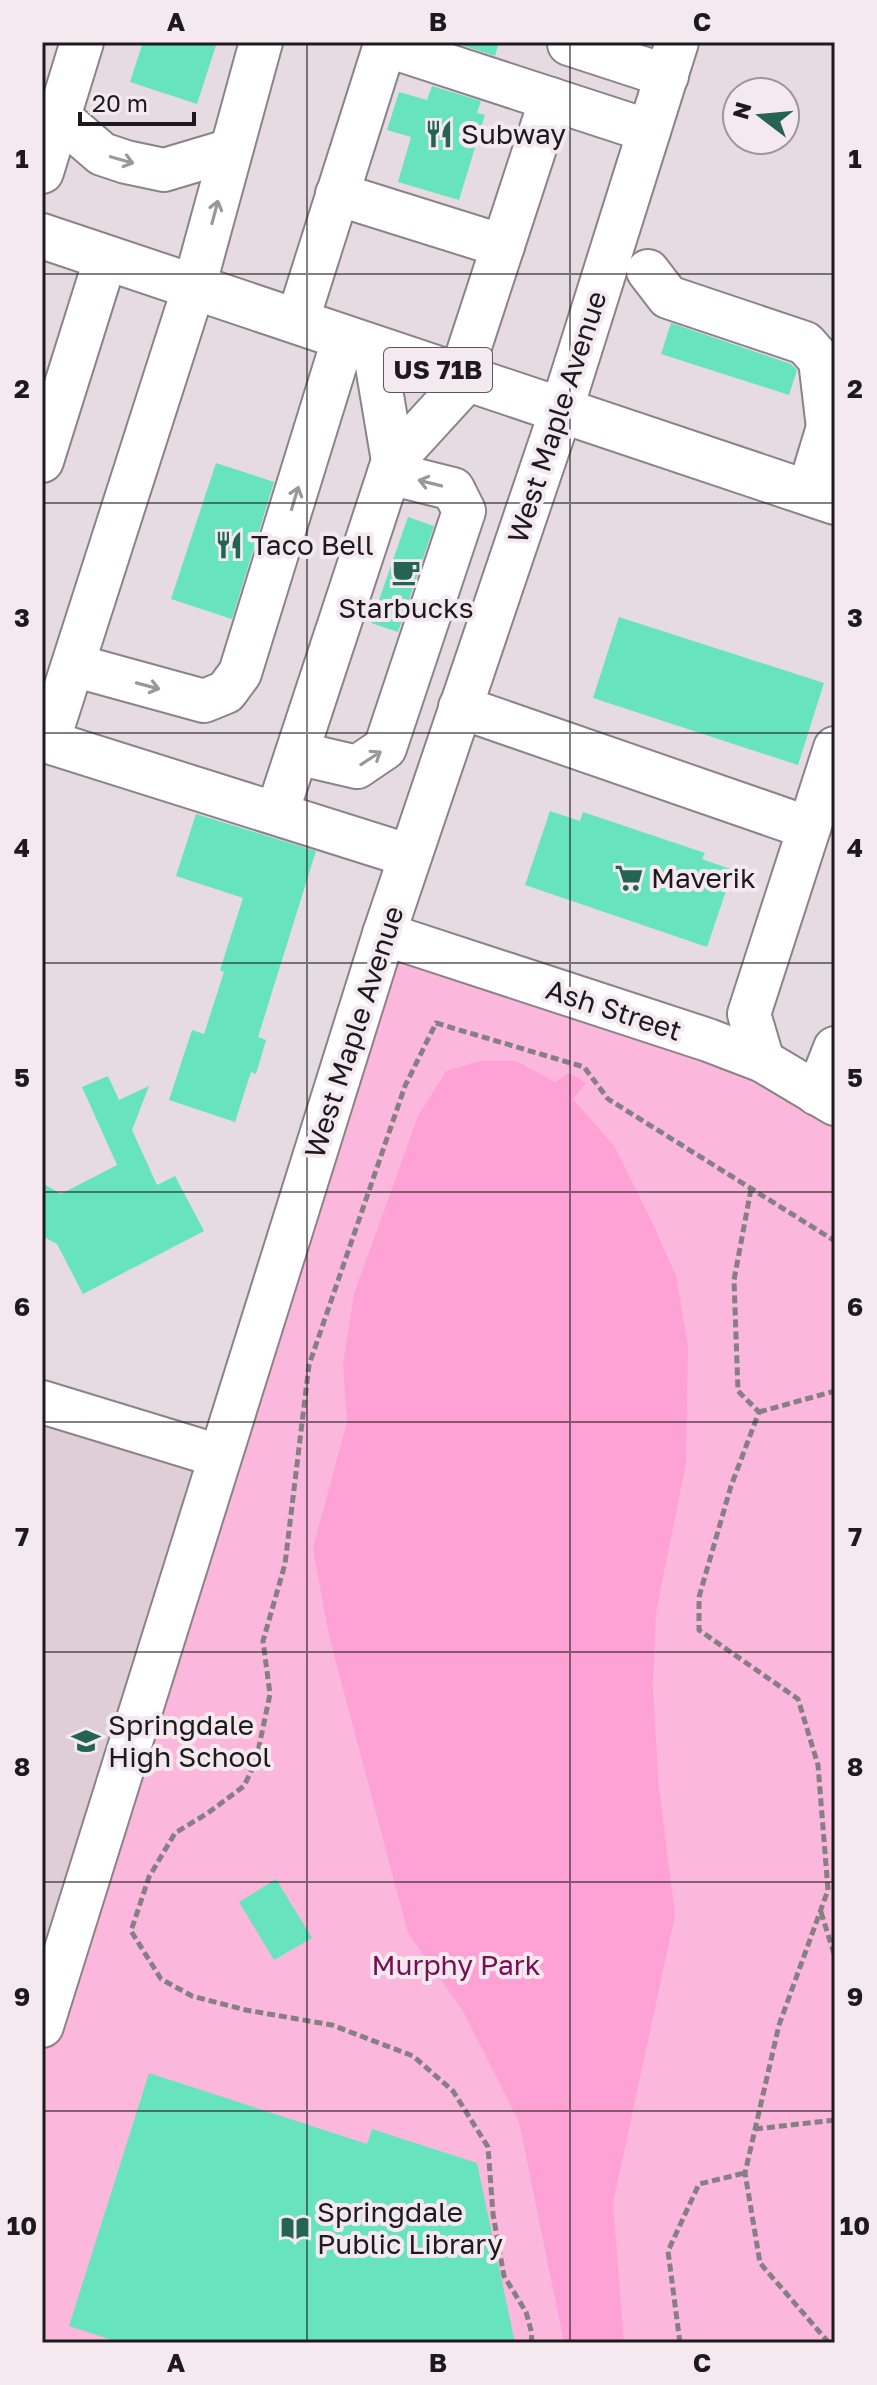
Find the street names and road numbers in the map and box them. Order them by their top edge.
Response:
street label: West Maple Avenue [500,287,613,547]
road number: US 71B [384,348,492,392]
street label: West Maple Avenue [297,902,410,1162]
street label: Ash Street [542,972,686,1047]

